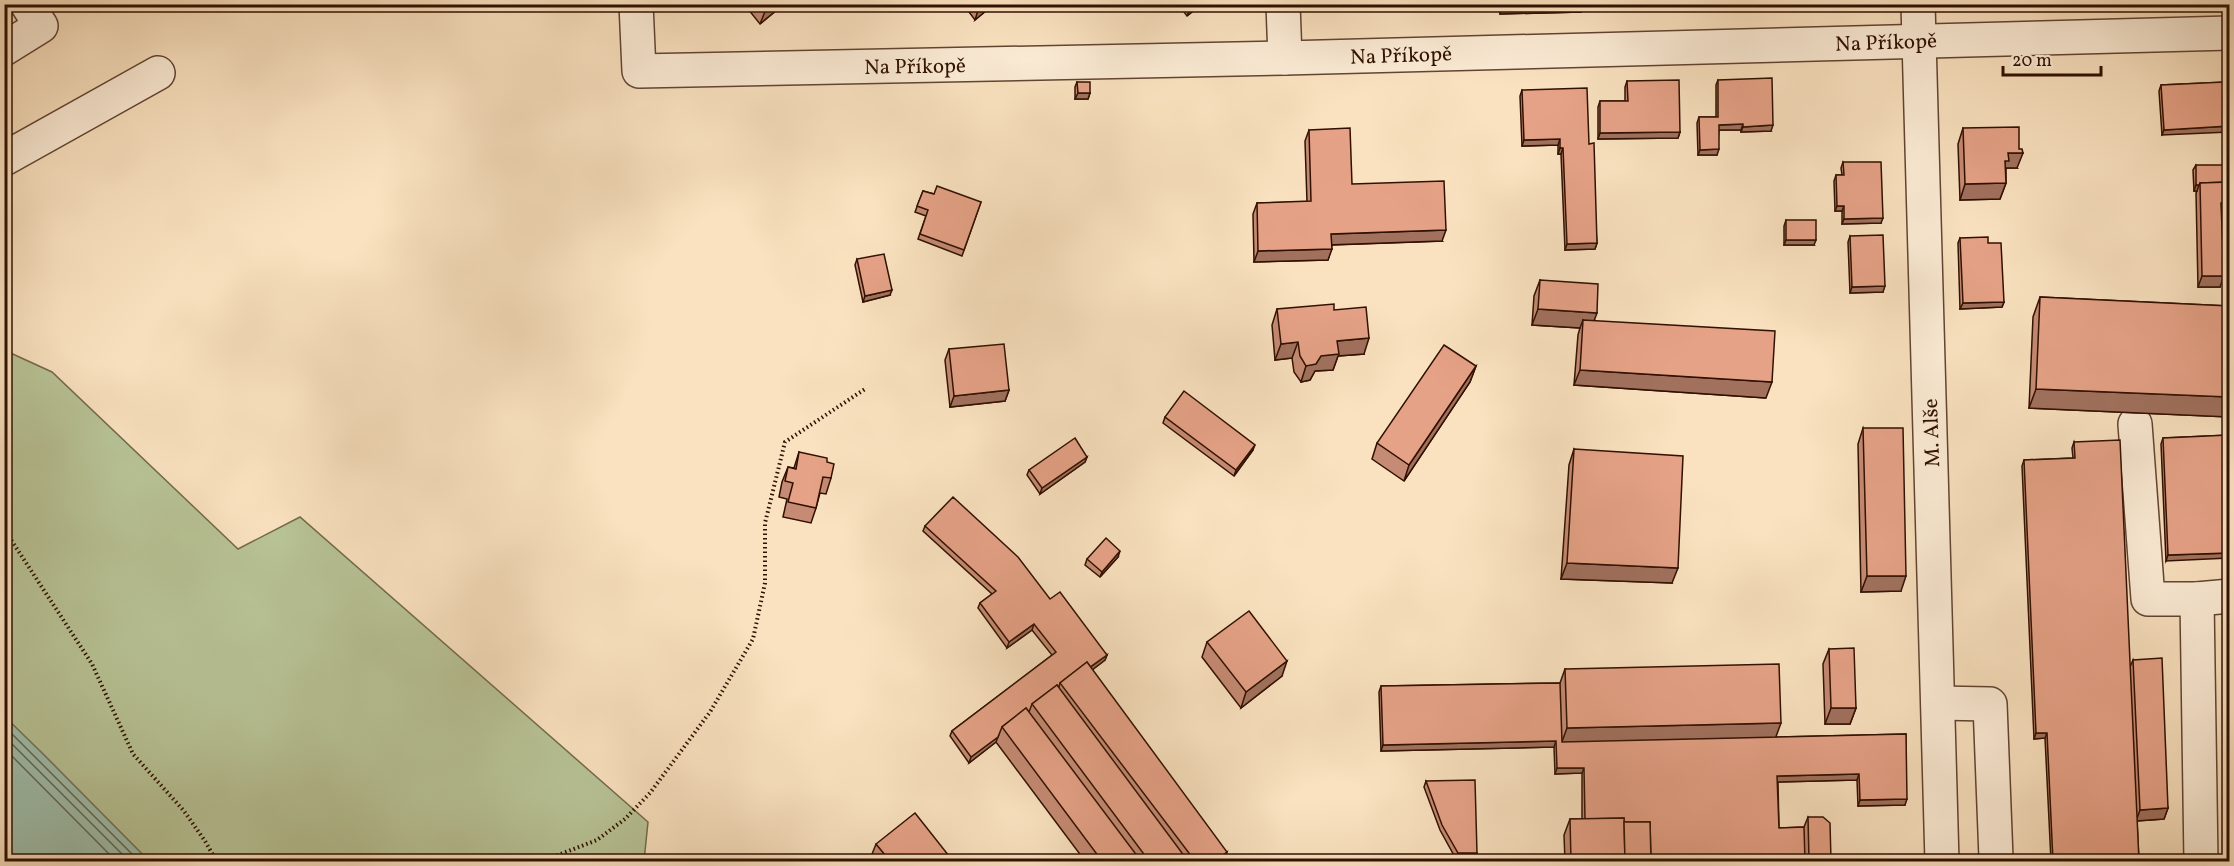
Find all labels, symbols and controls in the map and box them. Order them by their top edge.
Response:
street label: Na Příkopě [1835,27,1937,60]
scale bar [2003,39,2100,77]
street label: Na Příkopě [1350,40,1452,73]
text: 20 m [2012,49,2052,74]
street label: Na Příkopě [864,52,966,83]
street label: M. Alše [1917,398,1948,468]

